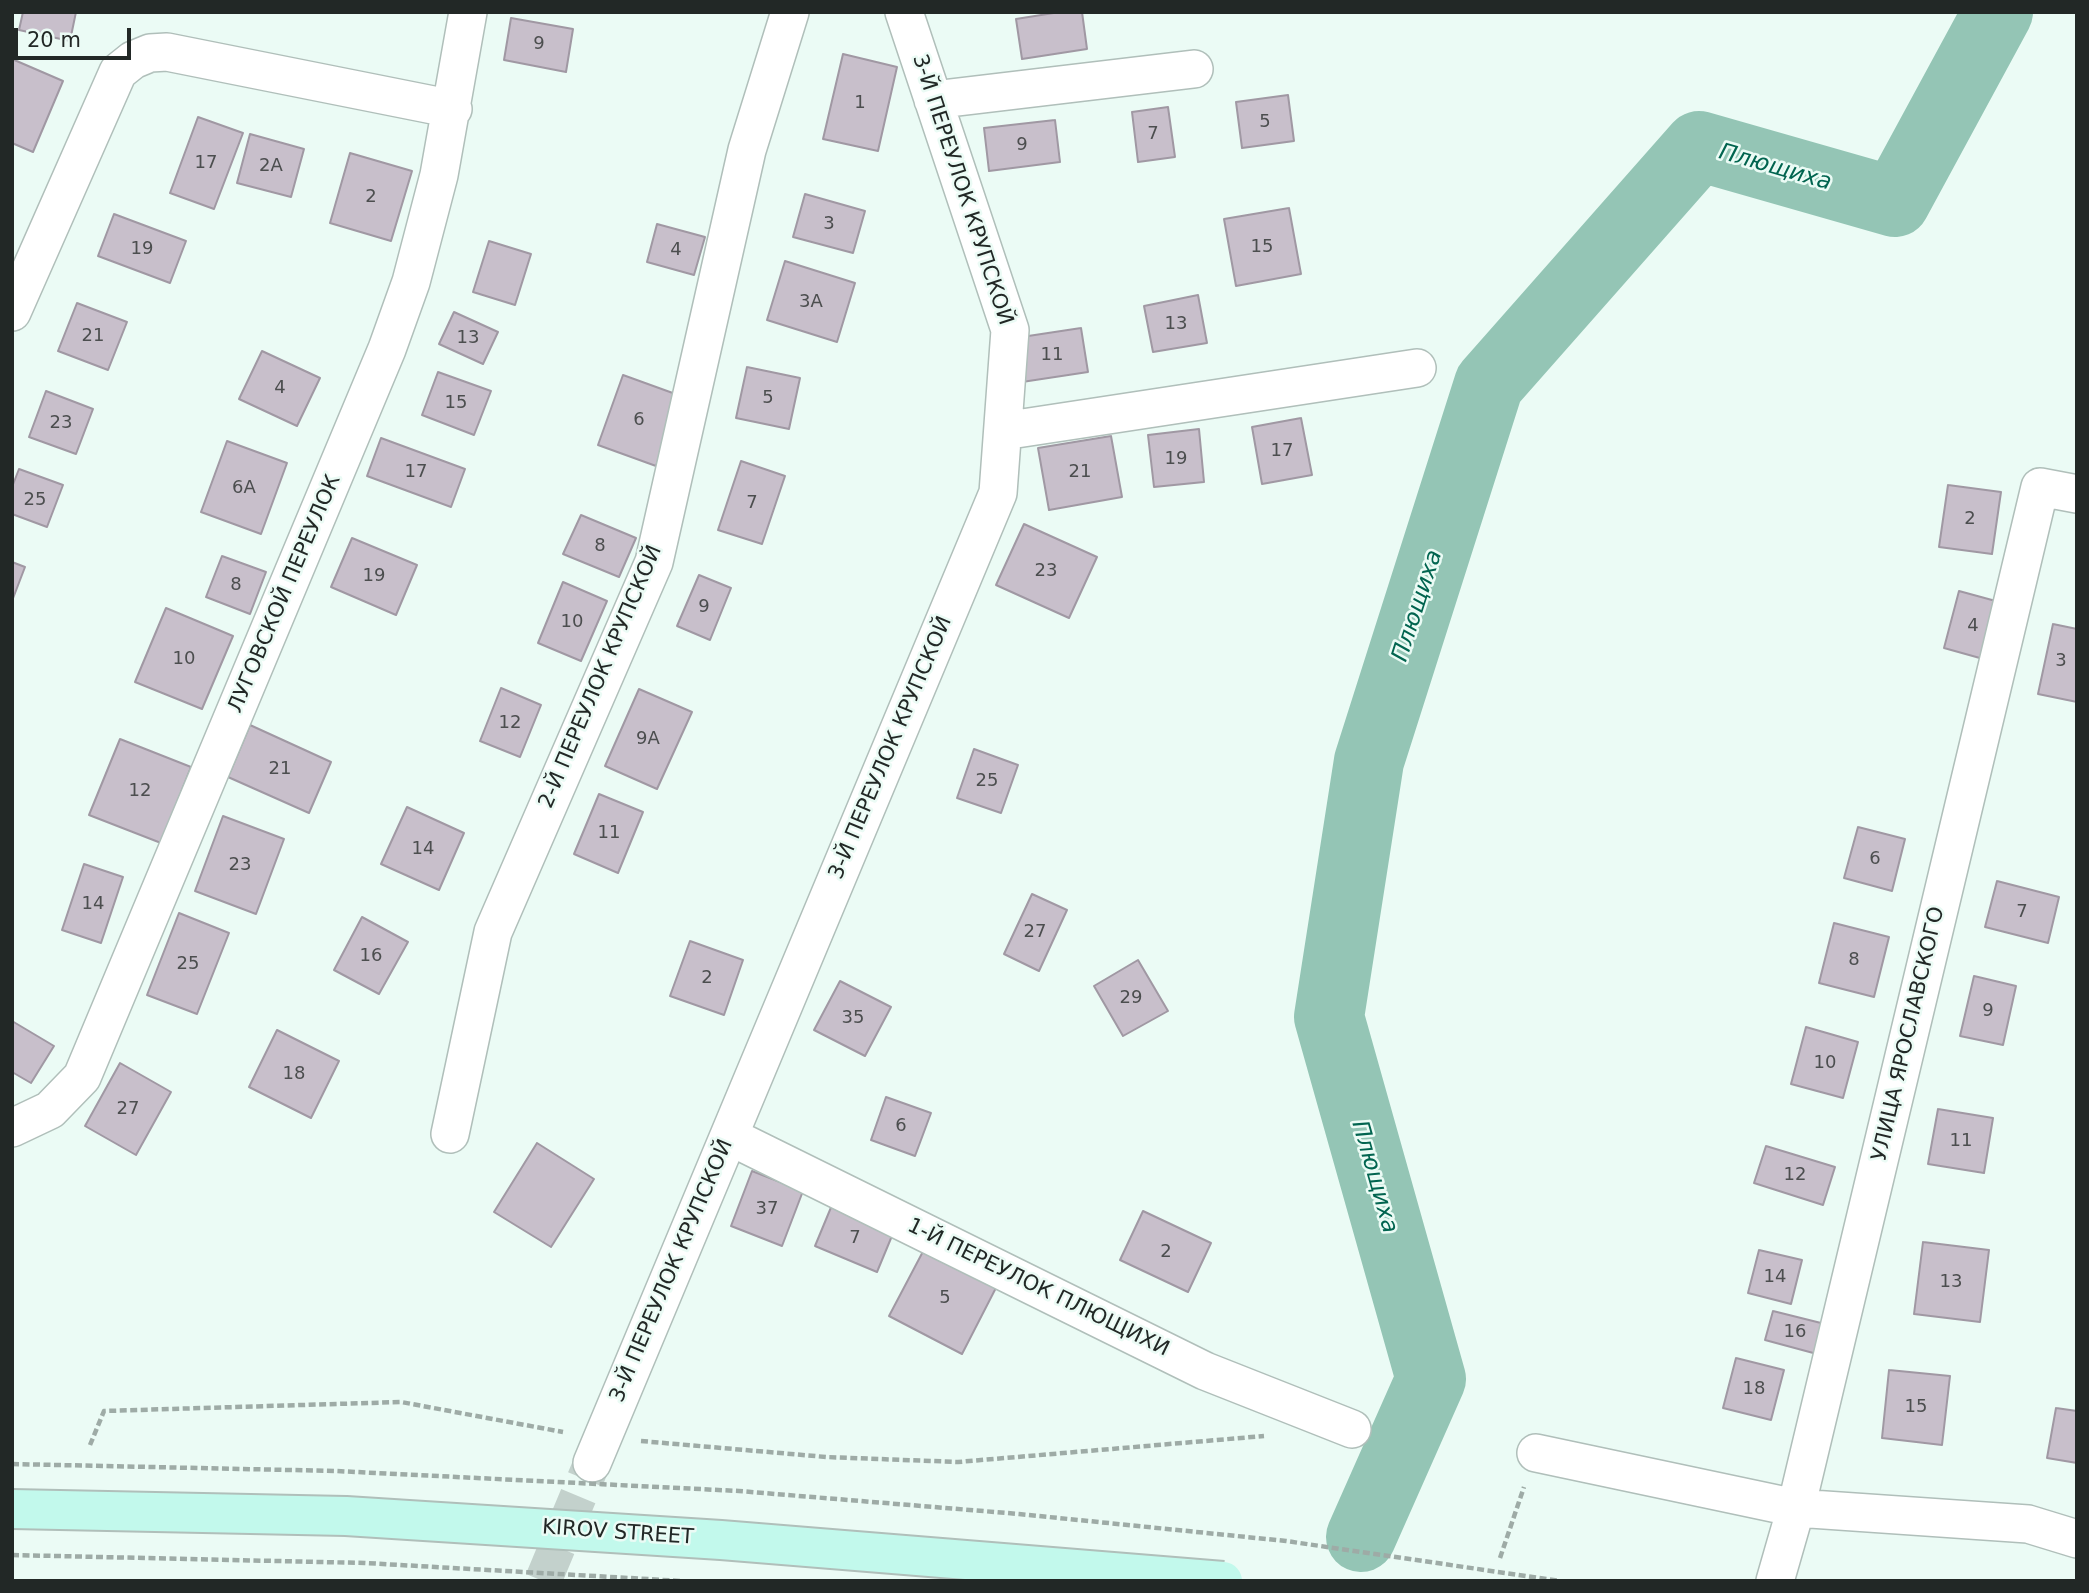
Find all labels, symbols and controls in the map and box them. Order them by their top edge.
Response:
scale bar [18,14,135,58]
text: 20 m [27,28,81,52]
house number: 9 [533,33,545,55]
street label: 3-Й ПЕРЕУЛОК КРУПСКОЙ [906,52,1018,328]
house number: 1 [854,92,866,114]
house number: 5 [1259,111,1271,133]
house number: 7 [1147,123,1159,145]
house number: 9 [1016,134,1028,156]
water label: Плющиха [1716,139,1834,197]
house number: 17 [195,152,217,174]
house number: 2А [259,155,283,177]
house number: 2 [365,186,377,208]
house number: 3 [823,213,835,235]
house number: 15 [1251,236,1273,258]
house number: 19 [131,238,153,260]
house number: 4 [670,239,682,261]
house number: 3А [799,291,823,313]
house number: 13 [1165,313,1187,335]
house number: 21 [82,325,104,347]
house number: 13 [457,327,479,349]
house number: 11 [1041,344,1063,366]
house number: 4 [274,377,286,399]
house number: 5 [762,387,774,409]
house number: 15 [445,392,467,414]
house number: 6 [633,409,645,431]
house number: 23 [50,412,72,434]
house number: 17 [1271,440,1293,462]
house number: 19 [1165,448,1187,470]
house number: 17 [405,461,427,483]
house number: 21 [1069,461,1091,483]
street label: ЛУГОВСКОЙ ПЕРЕУЛОК [223,471,347,717]
house number: 6А [232,477,256,499]
house number: 25 [24,489,46,511]
house number: 7 [746,492,758,514]
house number: 2 [1964,508,1976,530]
house number: 8 [594,535,606,557]
street label: 2-Й ПЕРЕУЛОК КРУПСКОЙ [534,542,668,812]
water label: Плющиха [1387,547,1449,665]
house number: 23 [1035,560,1057,582]
house number: 19 [363,565,385,587]
house number: 8 [230,574,242,596]
house number: 9 [698,596,710,618]
house number: 10 [561,611,583,633]
street label: 3-Й ПЕРЕУЛОК КРУПСКОЙ [824,613,958,883]
house number: 4 [1967,615,1979,637]
house number: 10 [173,648,195,670]
house number: 3 [2055,650,2067,672]
house number: 12 [499,712,521,734]
house number: 9А [636,728,660,750]
house number: 21 [269,758,291,780]
house number: 25 [976,770,998,792]
house number: 12 [129,780,151,802]
house number: 11 [598,822,620,844]
house number: 14 [412,838,434,860]
house number: 6 [1869,848,1881,870]
house number: 23 [229,854,251,876]
house number: 14 [82,893,104,915]
house number: 7 [2016,901,2028,923]
street label: УЛИЦА ЯРОСЛАВСКОГО [1867,904,1951,1164]
house number: 27 [1024,921,1046,943]
house number: 16 [360,945,382,967]
house number: 8 [1848,949,1860,971]
house number: 25 [177,953,199,975]
house number: 2 [701,967,713,989]
house number: 29 [1120,987,1142,1009]
house number: 9 [1982,1000,1994,1022]
house number: 35 [842,1007,864,1029]
house number: 10 [1814,1052,1836,1074]
house number: 18 [283,1063,305,1085]
house number: 27 [117,1098,139,1120]
house number: 6 [895,1115,907,1137]
water label: Плющиха [1345,1118,1403,1236]
house number: 11 [1950,1130,1972,1152]
street label: 3-Й ПЕРЕУЛОК КРУПСКОЙ [605,1136,739,1406]
house number: 12 [1784,1164,1806,1186]
house number: 37 [756,1198,778,1220]
street label: 1-Й ПЕРЕУЛОК ПЛЮЩИХИ [903,1214,1173,1362]
house number: 7 [849,1227,861,1249]
house number: 2 [1160,1241,1172,1263]
house number: 14 [1764,1266,1786,1288]
house number: 13 [1940,1271,1962,1293]
house number: 5 [939,1287,951,1309]
house number: 16 [1784,1321,1806,1343]
house number: 18 [1743,1378,1765,1400]
house number: 15 [1905,1396,1927,1418]
street label: KIROV STREET [541,1515,695,1551]

